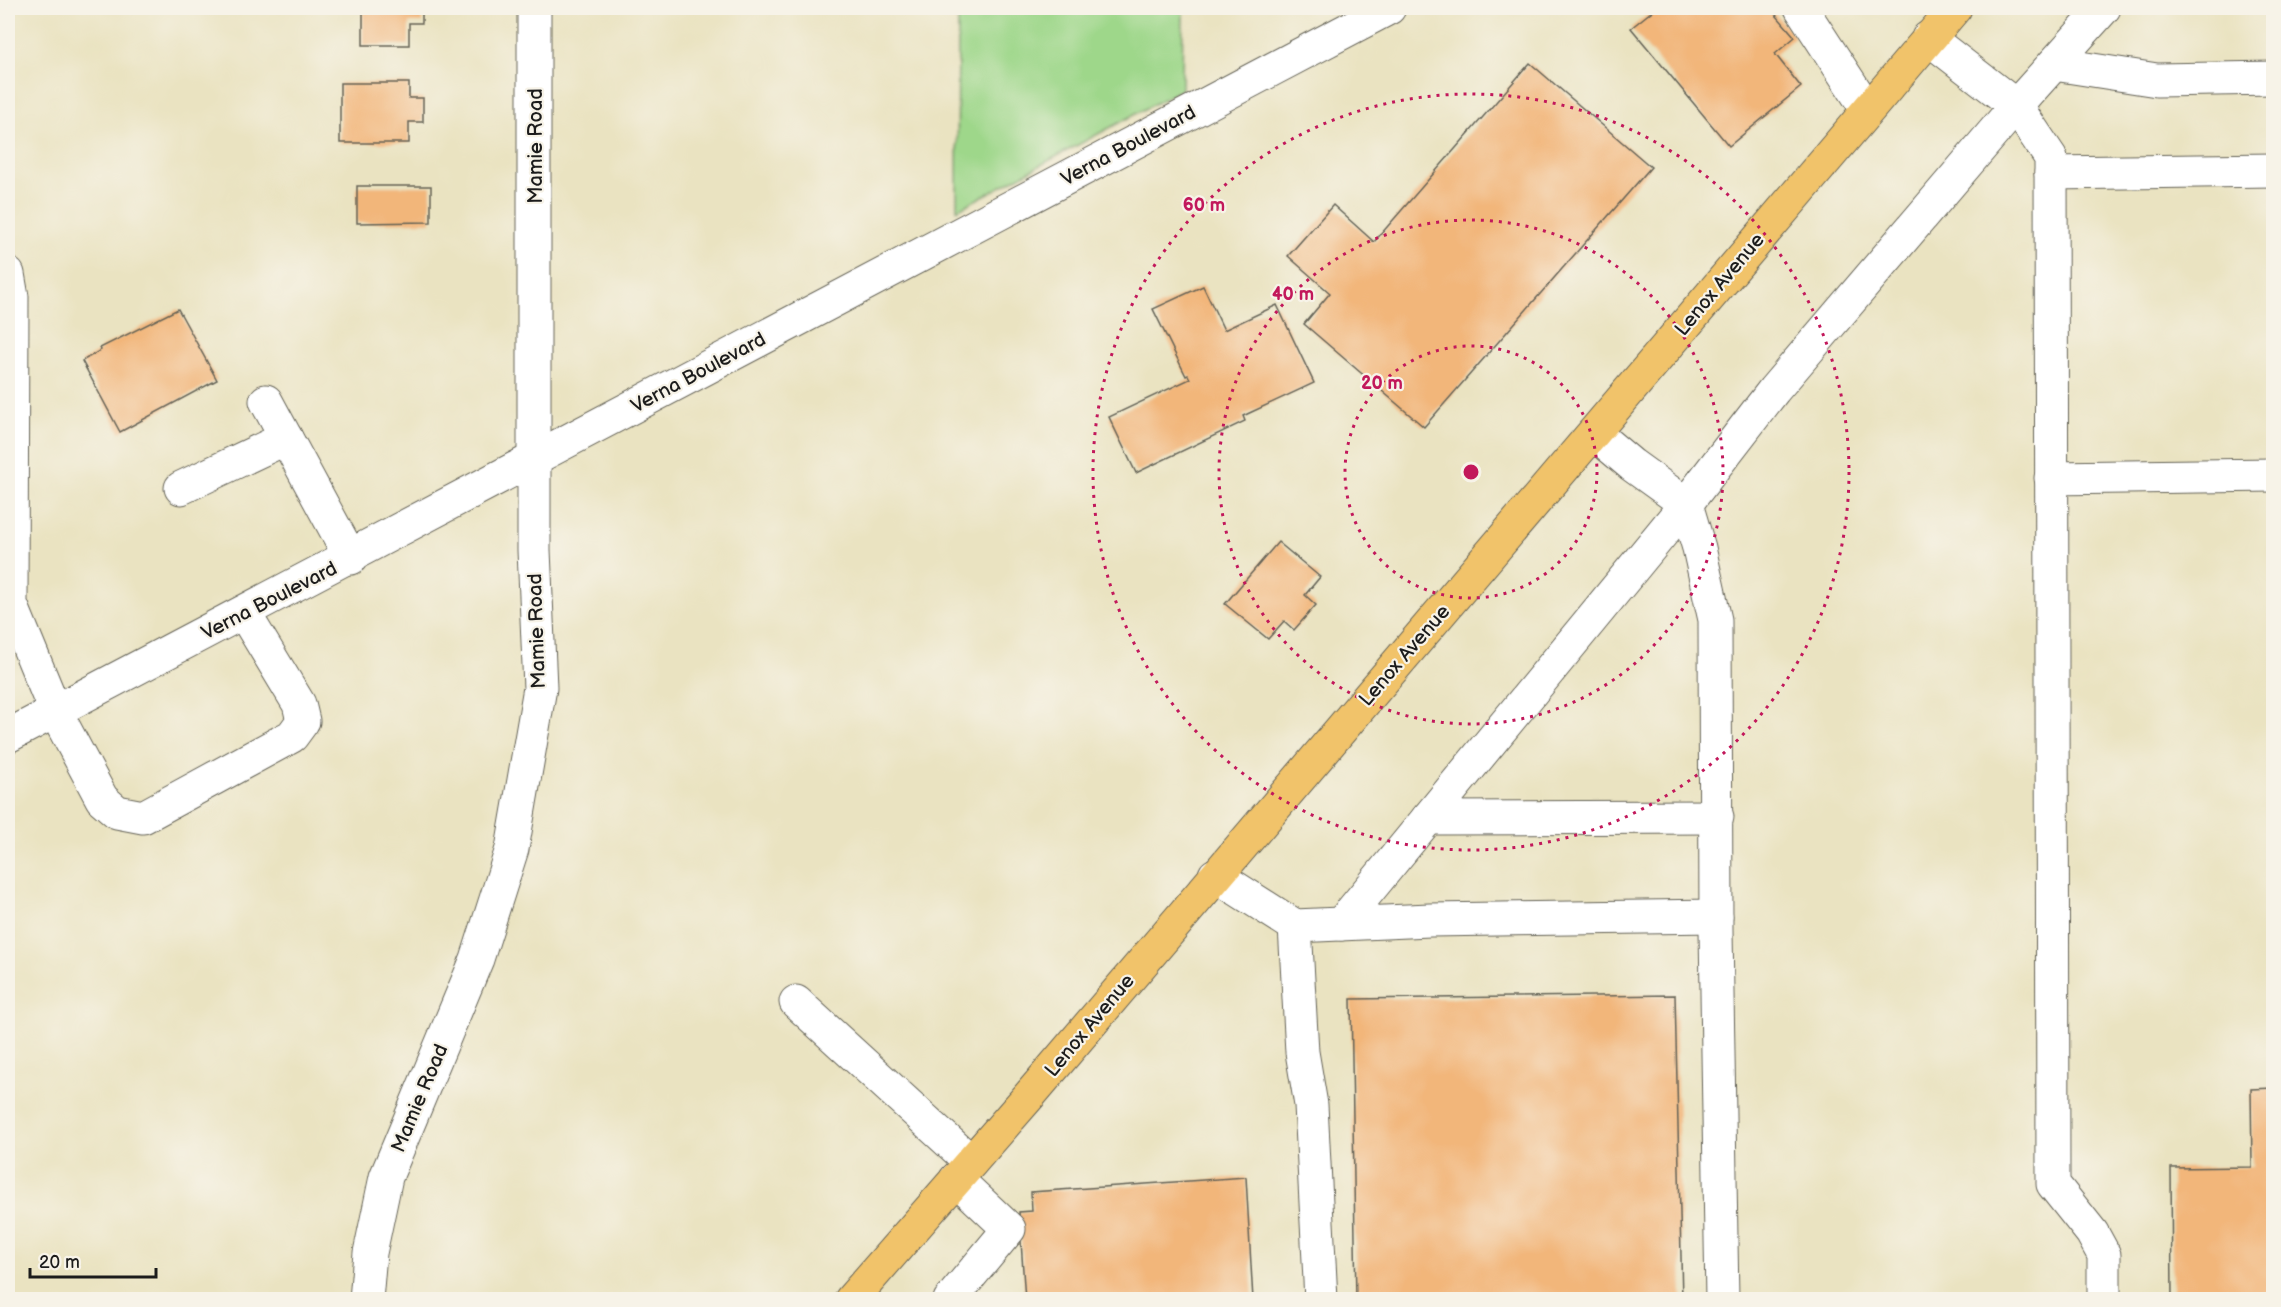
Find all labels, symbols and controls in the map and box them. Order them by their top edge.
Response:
street label: Mamie Road [524,88,548,204]
street label: Verna Boulevard [1057,100,1200,191]
text: 60 m [1183,195,1225,216]
street label: Lenox Avenue [1670,228,1770,341]
text: 40 m [1272,284,1314,305]
street label: Verna Boulevard [627,327,770,418]
text: 20 m [1361,373,1403,394]
centre of rings [1461,462,1481,482]
street label: Verna Boulevard [198,556,341,645]
street label: Mamie Road [523,573,551,689]
street label: Lenox Avenue [1354,600,1455,711]
street label: Lenox Avenue [1040,969,1140,1082]
street label: Mamie Road [386,1041,454,1156]
scale bar [30,1241,156,1279]
text: 20 m [39,1252,80,1273]

